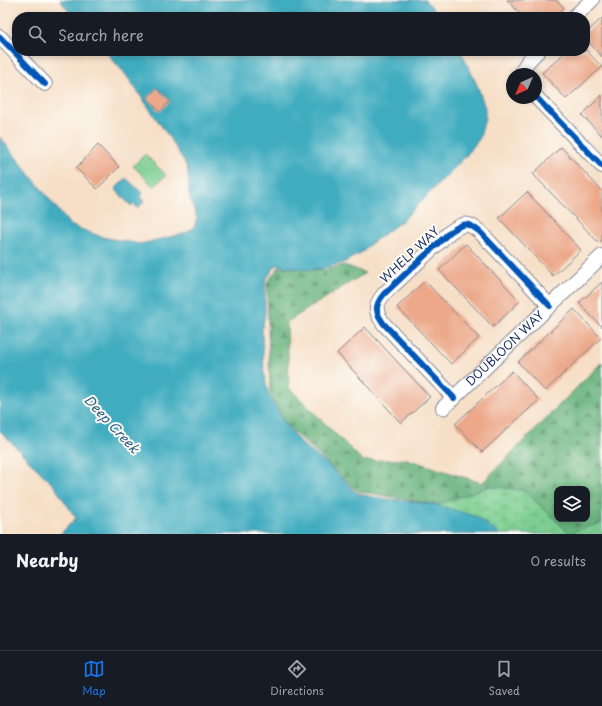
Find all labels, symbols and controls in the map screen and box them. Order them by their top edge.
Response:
search box [12,12,590,56]
icon: search [26,23,48,45]
text: Search here [58,23,144,46]
north arrow [506,68,542,104]
street label: WHELP WAY [375,222,443,287]
street label: DOUBLOON WAY [461,306,548,390]
water label: Deep Creek [80,390,145,458]
map controls [554,486,590,522]
button: layers [554,486,590,522]
text: Nearby [16,547,78,573]
text: 0 results [531,551,586,570]
tab: Map [82,658,106,699]
tab: Directions [270,658,324,699]
tab: Saved [488,658,520,699]

